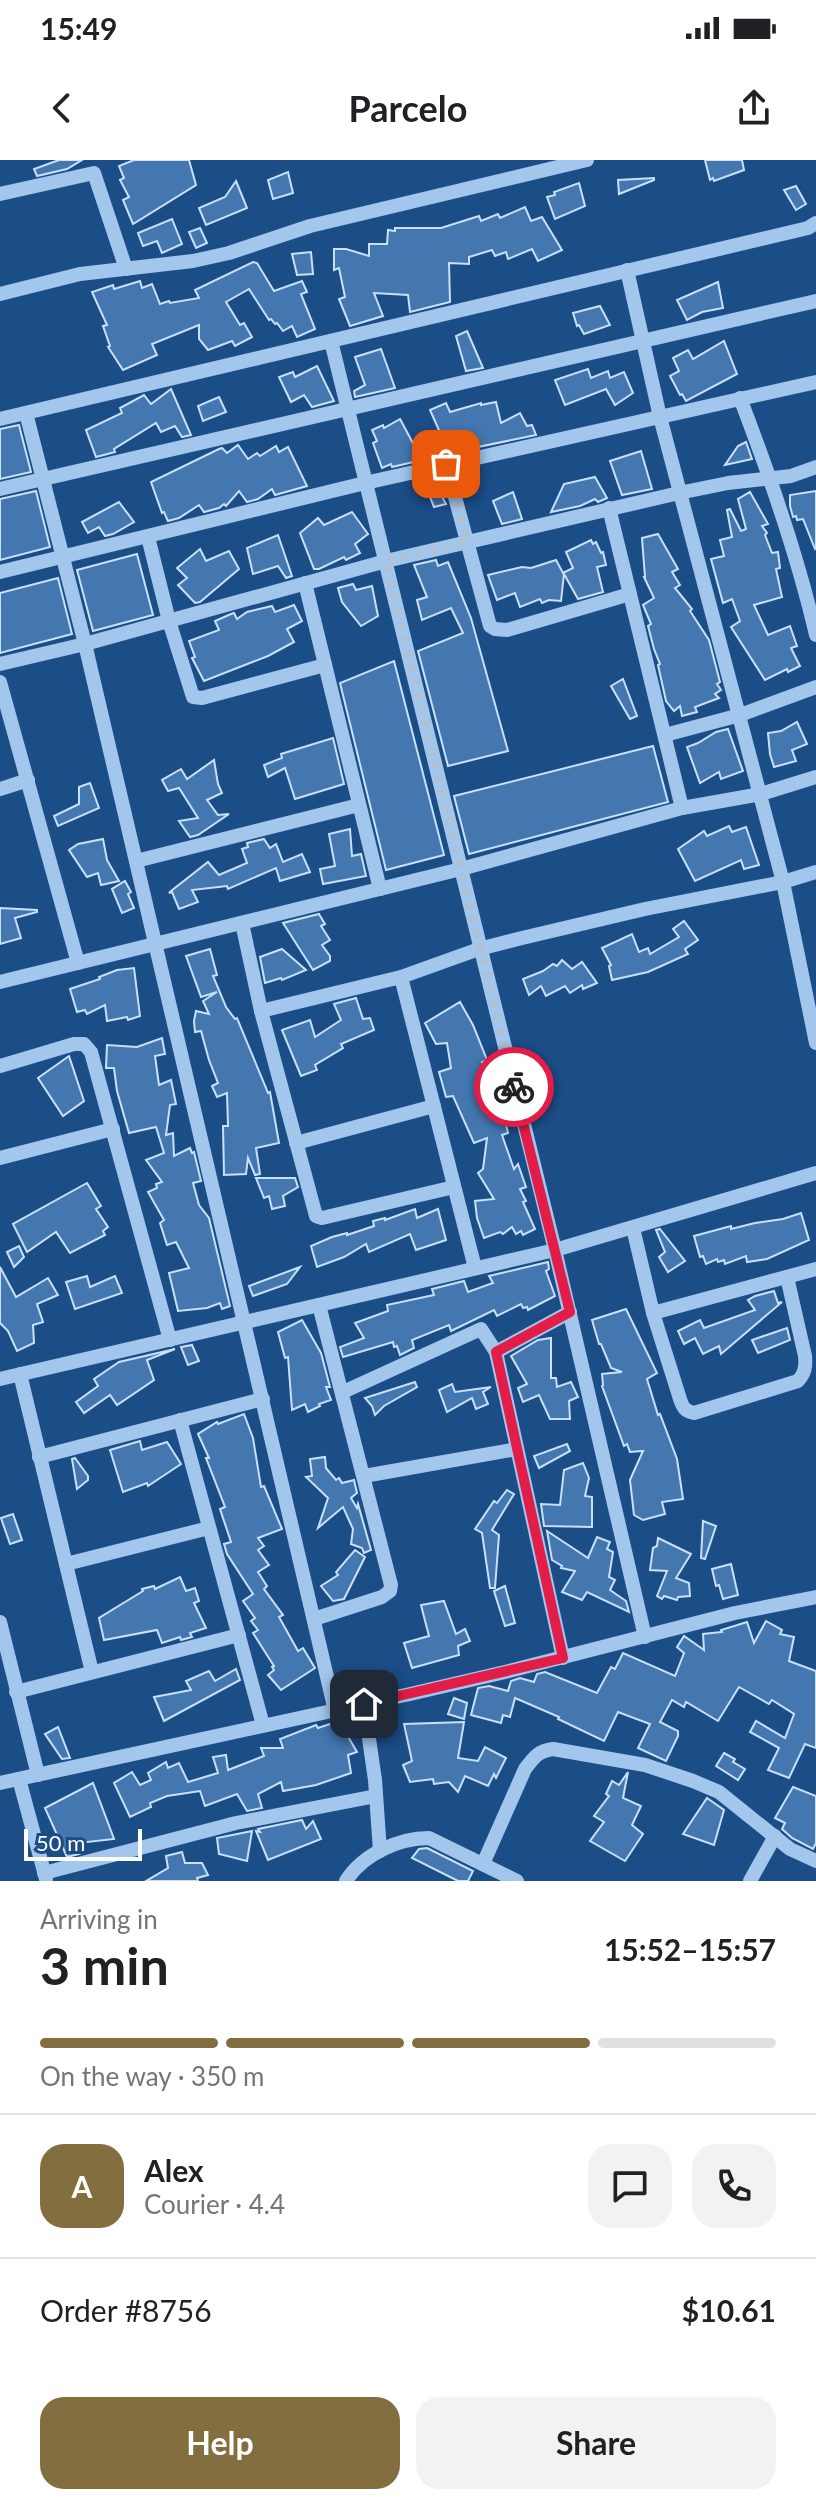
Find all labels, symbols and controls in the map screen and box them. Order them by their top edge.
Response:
text: 15:49 [40,10,117,46]
icon: back [40,86,84,130]
text: Parcelo [349,86,467,130]
icon: share [732,86,776,130]
pin [412,430,480,498]
icon: bag [424,442,468,486]
courier [474,1047,554,1127]
icon: bike [492,1065,536,1109]
pin [330,1670,398,1738]
icon: home [342,1682,386,1726]
scale bar [24,1825,142,1861]
text: 50 m [36,1829,85,1856]
text: Arriving in [40,1903,158,1935]
text: 15:52–15:57 [604,1931,776,1967]
text: 3 min [40,1934,169,1996]
text: On the way · 350 m [40,2060,264,2092]
button: chat [588,2144,672,2228]
button: phone [692,2144,776,2228]
text: Alex [144,2152,204,2188]
text: A [72,2168,92,2204]
text: Courier · 4.4 [144,2188,285,2220]
text: Order #8756 [40,2292,212,2328]
text: $10.61 [682,2292,776,2328]
button: Help [40,2397,400,2489]
button: Share [416,2397,776,2489]

